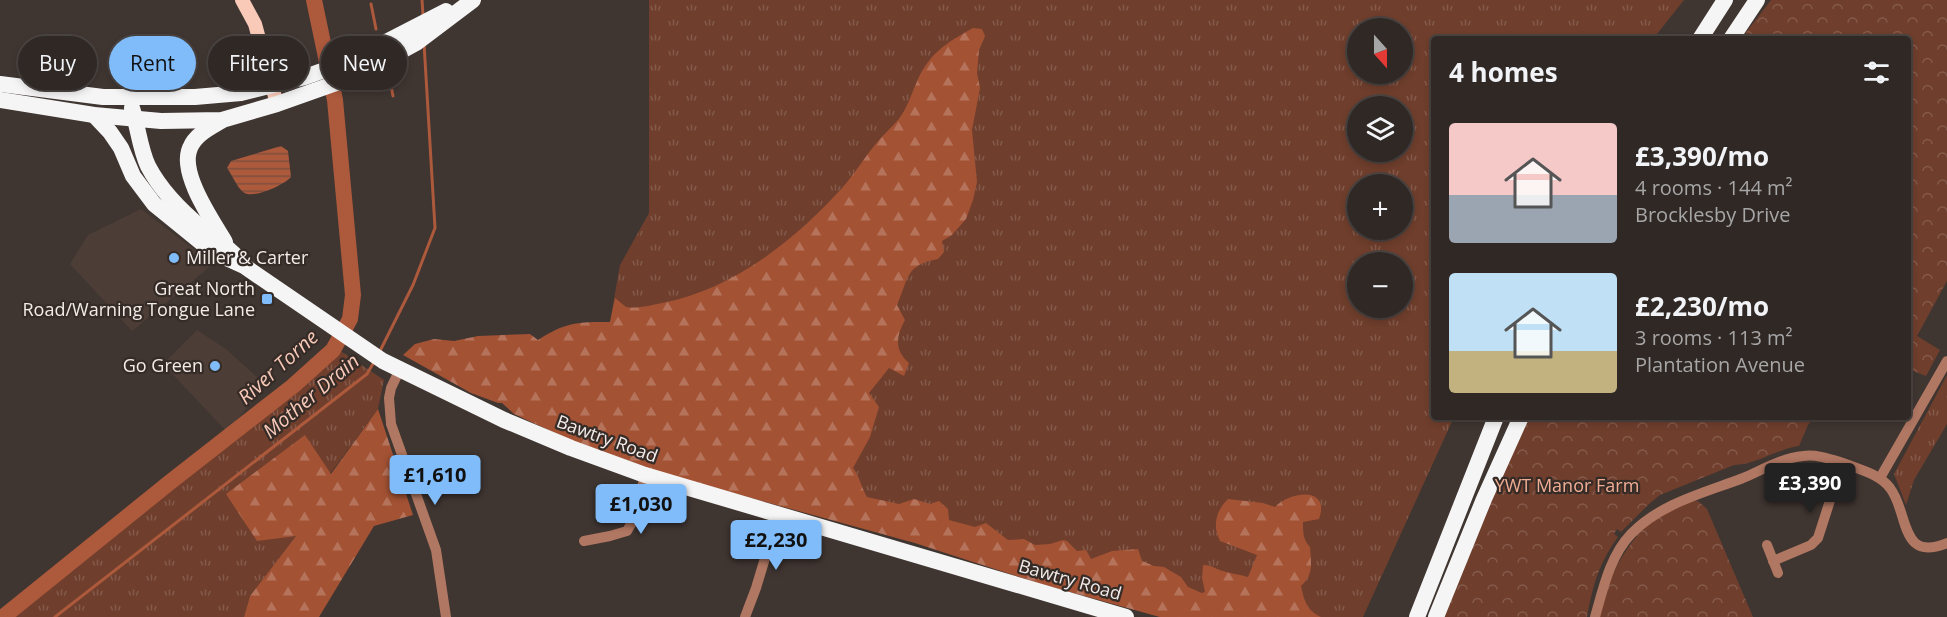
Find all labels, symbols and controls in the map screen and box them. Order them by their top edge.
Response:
north arrow [1347,18,1413,84]
map controls [1347,18,1413,318]
chip: Buy [18,36,97,90]
chip: Rent [109,36,196,90]
chip: Filters [208,36,309,90]
chip: New [321,36,407,90]
text: 4 homes [1449,54,1558,90]
icon: filters [1860,56,1893,89]
button: layers [1347,96,1413,162]
text: £3,390/mo [1635,138,1769,174]
icon: home [1497,147,1569,219]
button: + [1347,174,1413,240]
text: 4 rooms · 144 m² [1635,174,1793,201]
text: Brocklesby Drive [1635,201,1790,228]
place label: Miller & Carter [186,245,309,269]
marker: Miller & Carter [167,251,181,265]
button: − [1347,252,1413,318]
place label: Great North Road/Warning Tongue Lane [22,276,255,321]
text: £2,230/mo [1635,288,1769,324]
marker: Great North Road/Warning Tongue Lane [260,292,274,306]
icon: home [1497,297,1569,369]
water label: River Torne [232,323,324,410]
text: 3 rooms · 113 m² [1635,324,1793,351]
water label: Mother Drain [257,347,365,444]
text: Plantation Avenue [1635,351,1805,378]
place label: Go Green [123,353,203,377]
marker: Go Green [208,359,222,373]
street label: Bawtry Road [553,409,661,467]
pin: £1,610 [386,455,484,506]
text: £1,610 [404,461,466,488]
pin: £3,390 [1761,463,1859,514]
text: £3,390 [1779,469,1841,496]
park label: YWT Manor Farm [1495,473,1639,497]
pin: £1,030 [592,484,690,535]
text: £1,030 [610,490,672,517]
pin: £2,230 [727,520,825,571]
text: £2,230 [745,526,807,553]
street label: Bawtry Road [1016,553,1125,605]

